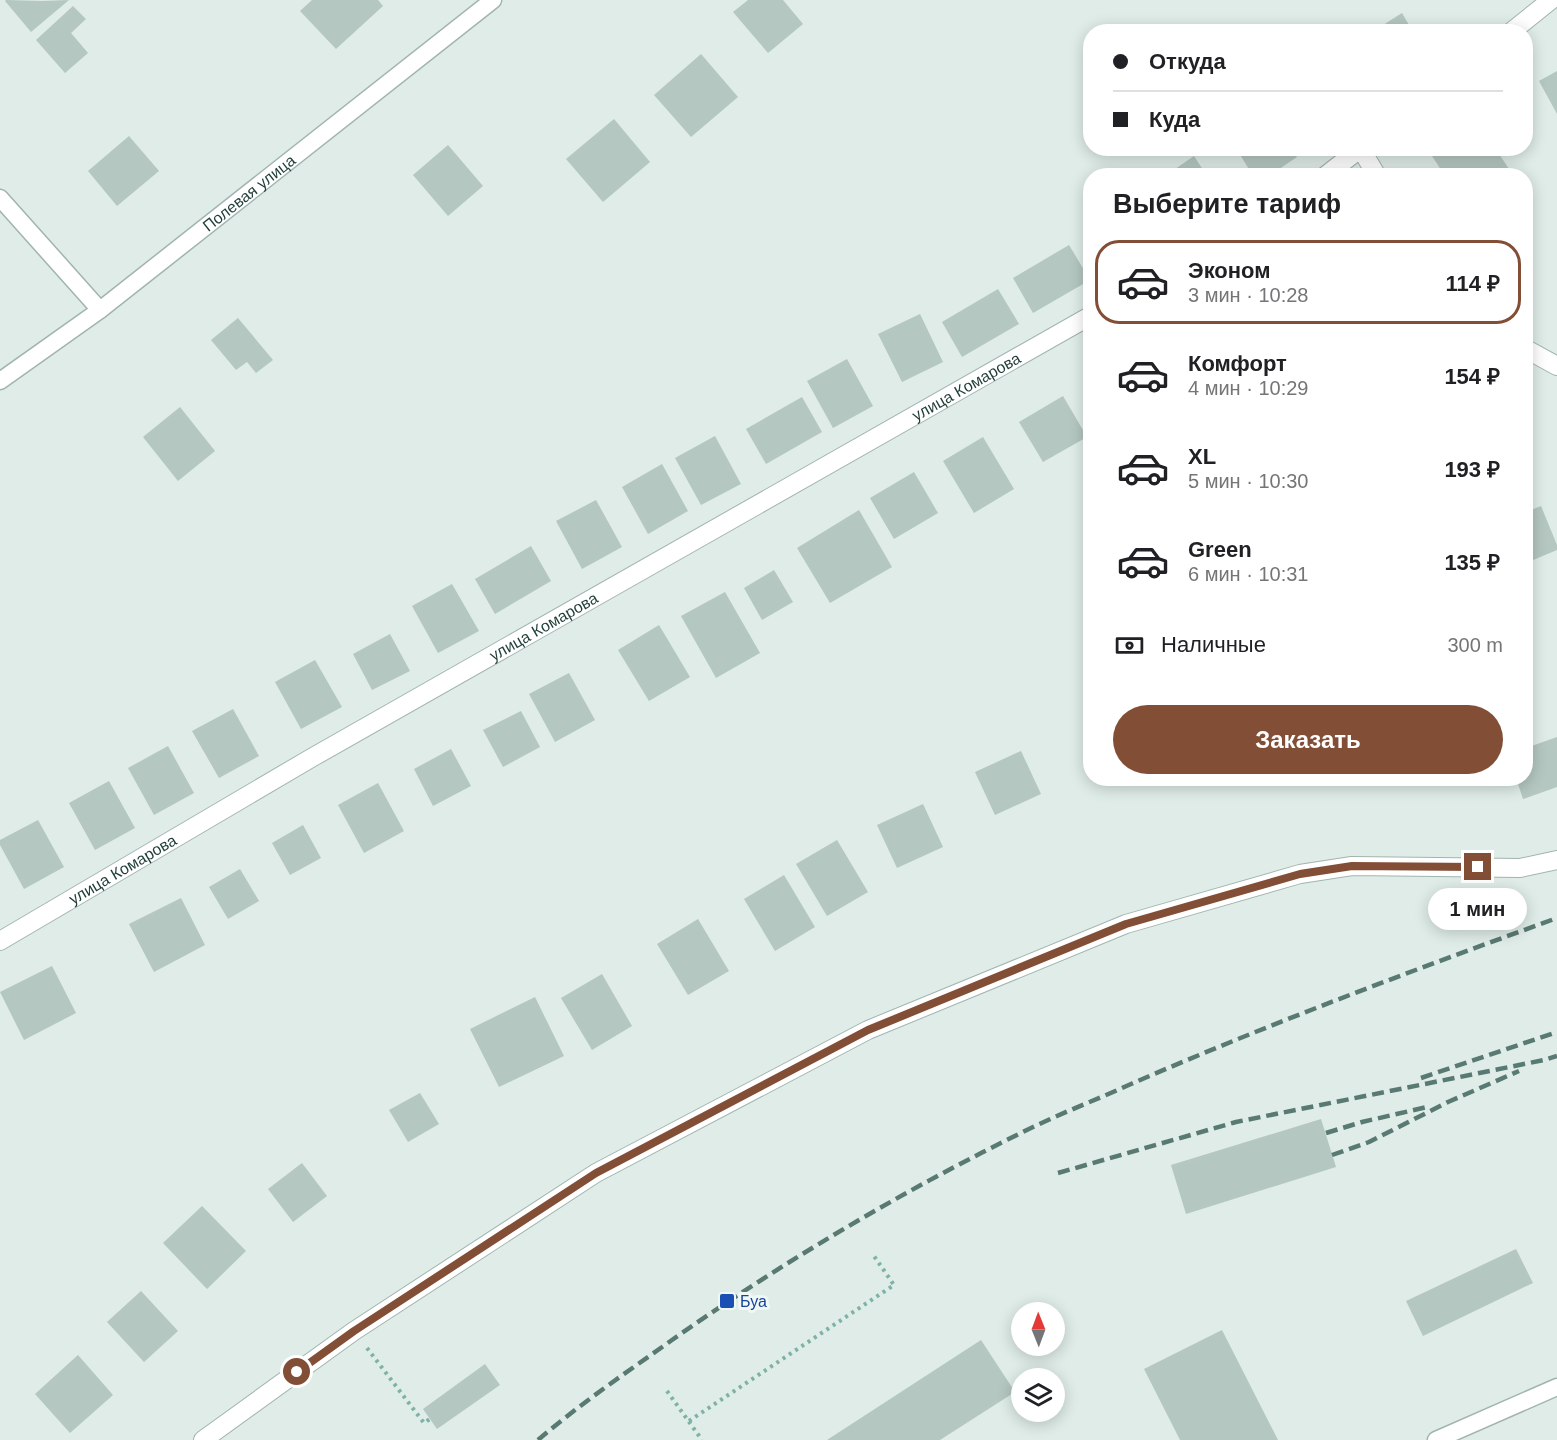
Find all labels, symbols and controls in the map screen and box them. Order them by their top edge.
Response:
text: Откуда [1149,49,1226,74]
text: Куда [1149,107,1200,132]
street label: Полевая улица [199,151,299,235]
text: Выберите тариф [1113,189,1341,219]
icon: car [1116,255,1170,309]
text: Эконом [1188,258,1271,283]
text: 114 ₽ [1446,271,1500,296]
text: 3 мин · 10:28 [1188,284,1308,306]
icon: car [1116,348,1170,402]
street label: улица Комарова [909,349,1023,424]
text: Комфорт [1188,351,1287,376]
text: 154 ₽ [1444,364,1500,389]
text: 4 мин · 10:29 [1188,377,1308,399]
icon: car [1116,441,1170,495]
text: XL [1188,444,1216,469]
text: 193 ₽ [1444,457,1500,482]
text: 5 мин · 10:30 [1188,470,1308,492]
icon: car [1116,534,1170,588]
text: Green [1188,537,1252,562]
text: 135 ₽ [1444,550,1500,575]
text: 6 мин · 10:31 [1188,563,1308,585]
street label: улица Комарова [487,589,601,664]
icon: cash [1113,629,1146,662]
text: Наличные [1161,632,1266,657]
text: 300 m [1447,634,1503,656]
button: Заказать [1113,705,1503,774]
street label: улица Комарова [66,831,179,908]
route end [1464,853,1491,880]
callout: 1 мин [1428,888,1528,930]
text: 1 мин [1450,898,1505,920]
marker: Буа [718,1292,736,1310]
place label: Буа [740,1293,767,1310]
north arrow [1011,1302,1065,1356]
map controls [1011,1302,1065,1422]
route start [283,1358,310,1385]
button: layers [1011,1368,1065,1422]

